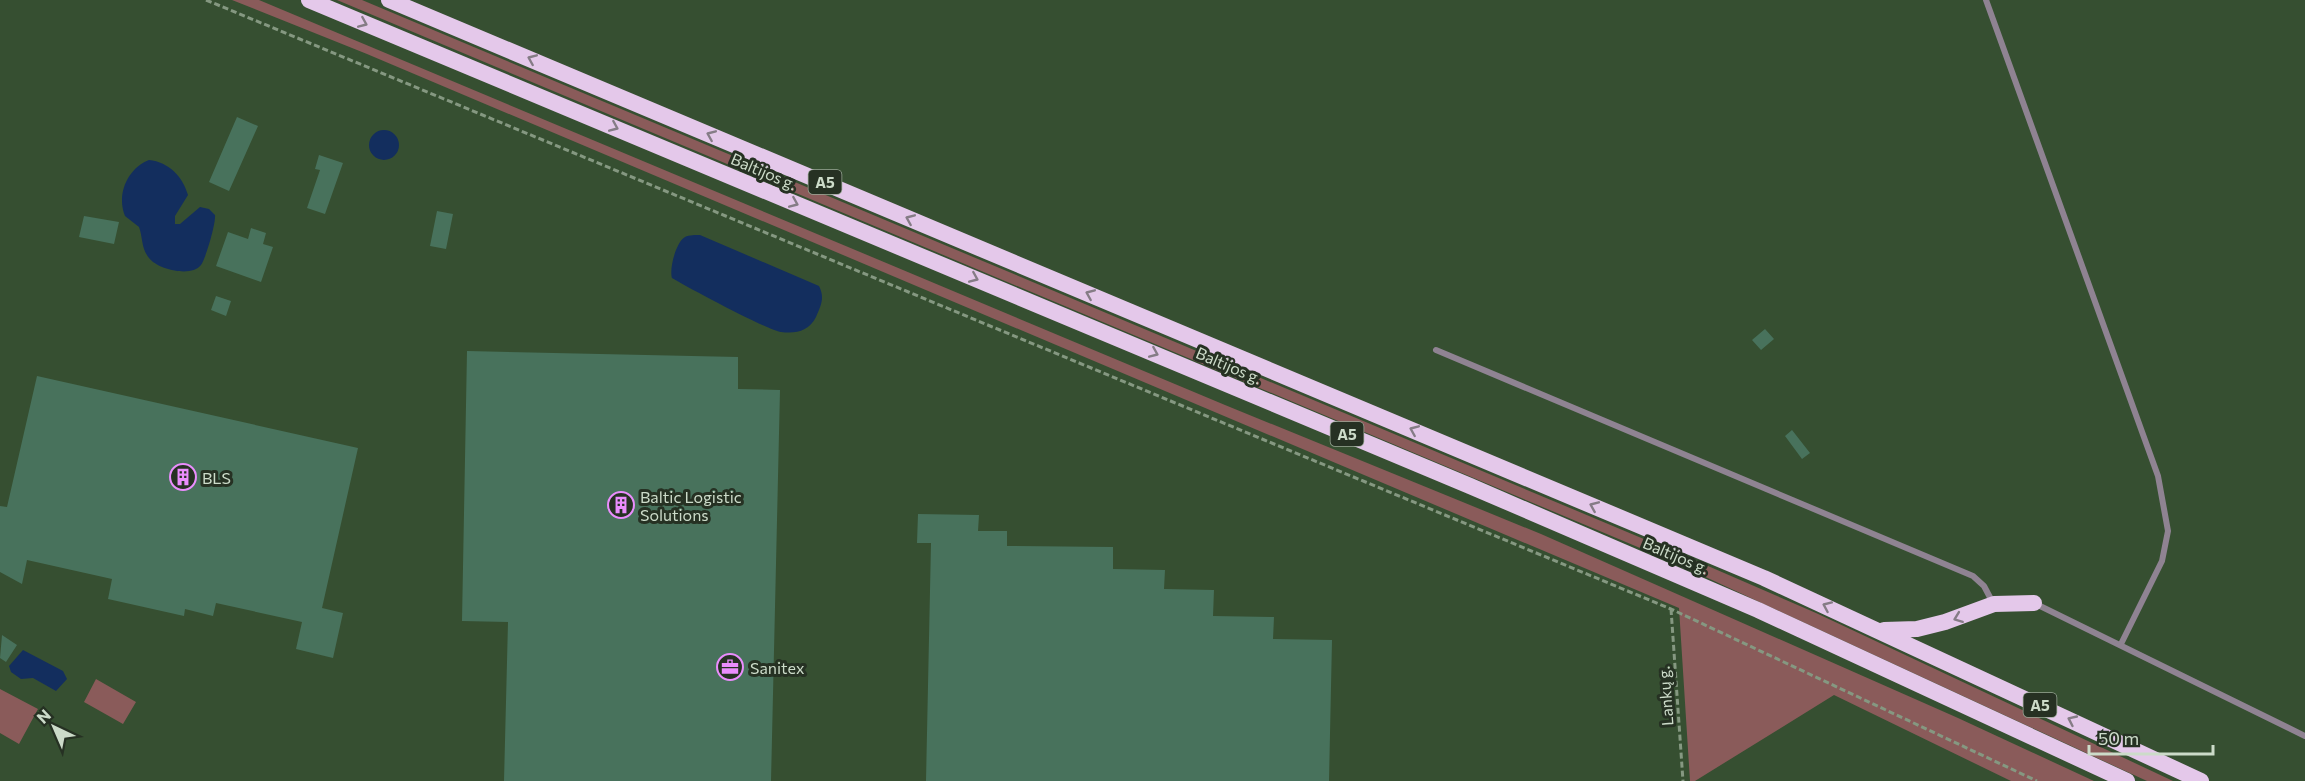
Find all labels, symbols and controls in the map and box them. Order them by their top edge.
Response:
one-way arrow [357,15,368,27]
one-way arrow [527,54,538,66]
one-way arrow [608,120,619,132]
one-way arrow [707,130,718,142]
street label: Baltijos g. [728,149,800,193]
road number: A5 [808,170,842,194]
one-way arrow [788,196,799,208]
one-way arrow [906,214,917,226]
one-way arrow [968,271,979,283]
one-way arrow [1085,289,1096,301]
street label: Baltijos g. [1193,343,1265,387]
one-way arrow [1148,346,1159,358]
road number: A5 [1330,422,1364,446]
one-way arrow [1409,425,1420,437]
building icon: BLS [168,462,198,492]
place label: BLS [202,468,231,487]
place label: Baltic Logistic Solutions [640,487,742,524]
building icon: Baltic Logistic Solutions [606,490,636,520]
one-way arrow [1589,501,1600,513]
street label: Baltijos g. [1640,533,1712,577]
one-way arrow [1822,601,1833,613]
one-way arrow [1953,610,1963,623]
office icon: Sanitex [715,652,745,682]
place label: Sanitex [750,658,805,677]
street label: Lankų g. [1653,665,1677,727]
road number: A5 [2024,693,2056,717]
north arrow [24,697,84,757]
text: N [32,705,54,727]
one-way arrow [2067,716,2078,728]
scale bar [2089,718,2214,756]
text: 50 m [2098,727,2139,749]

